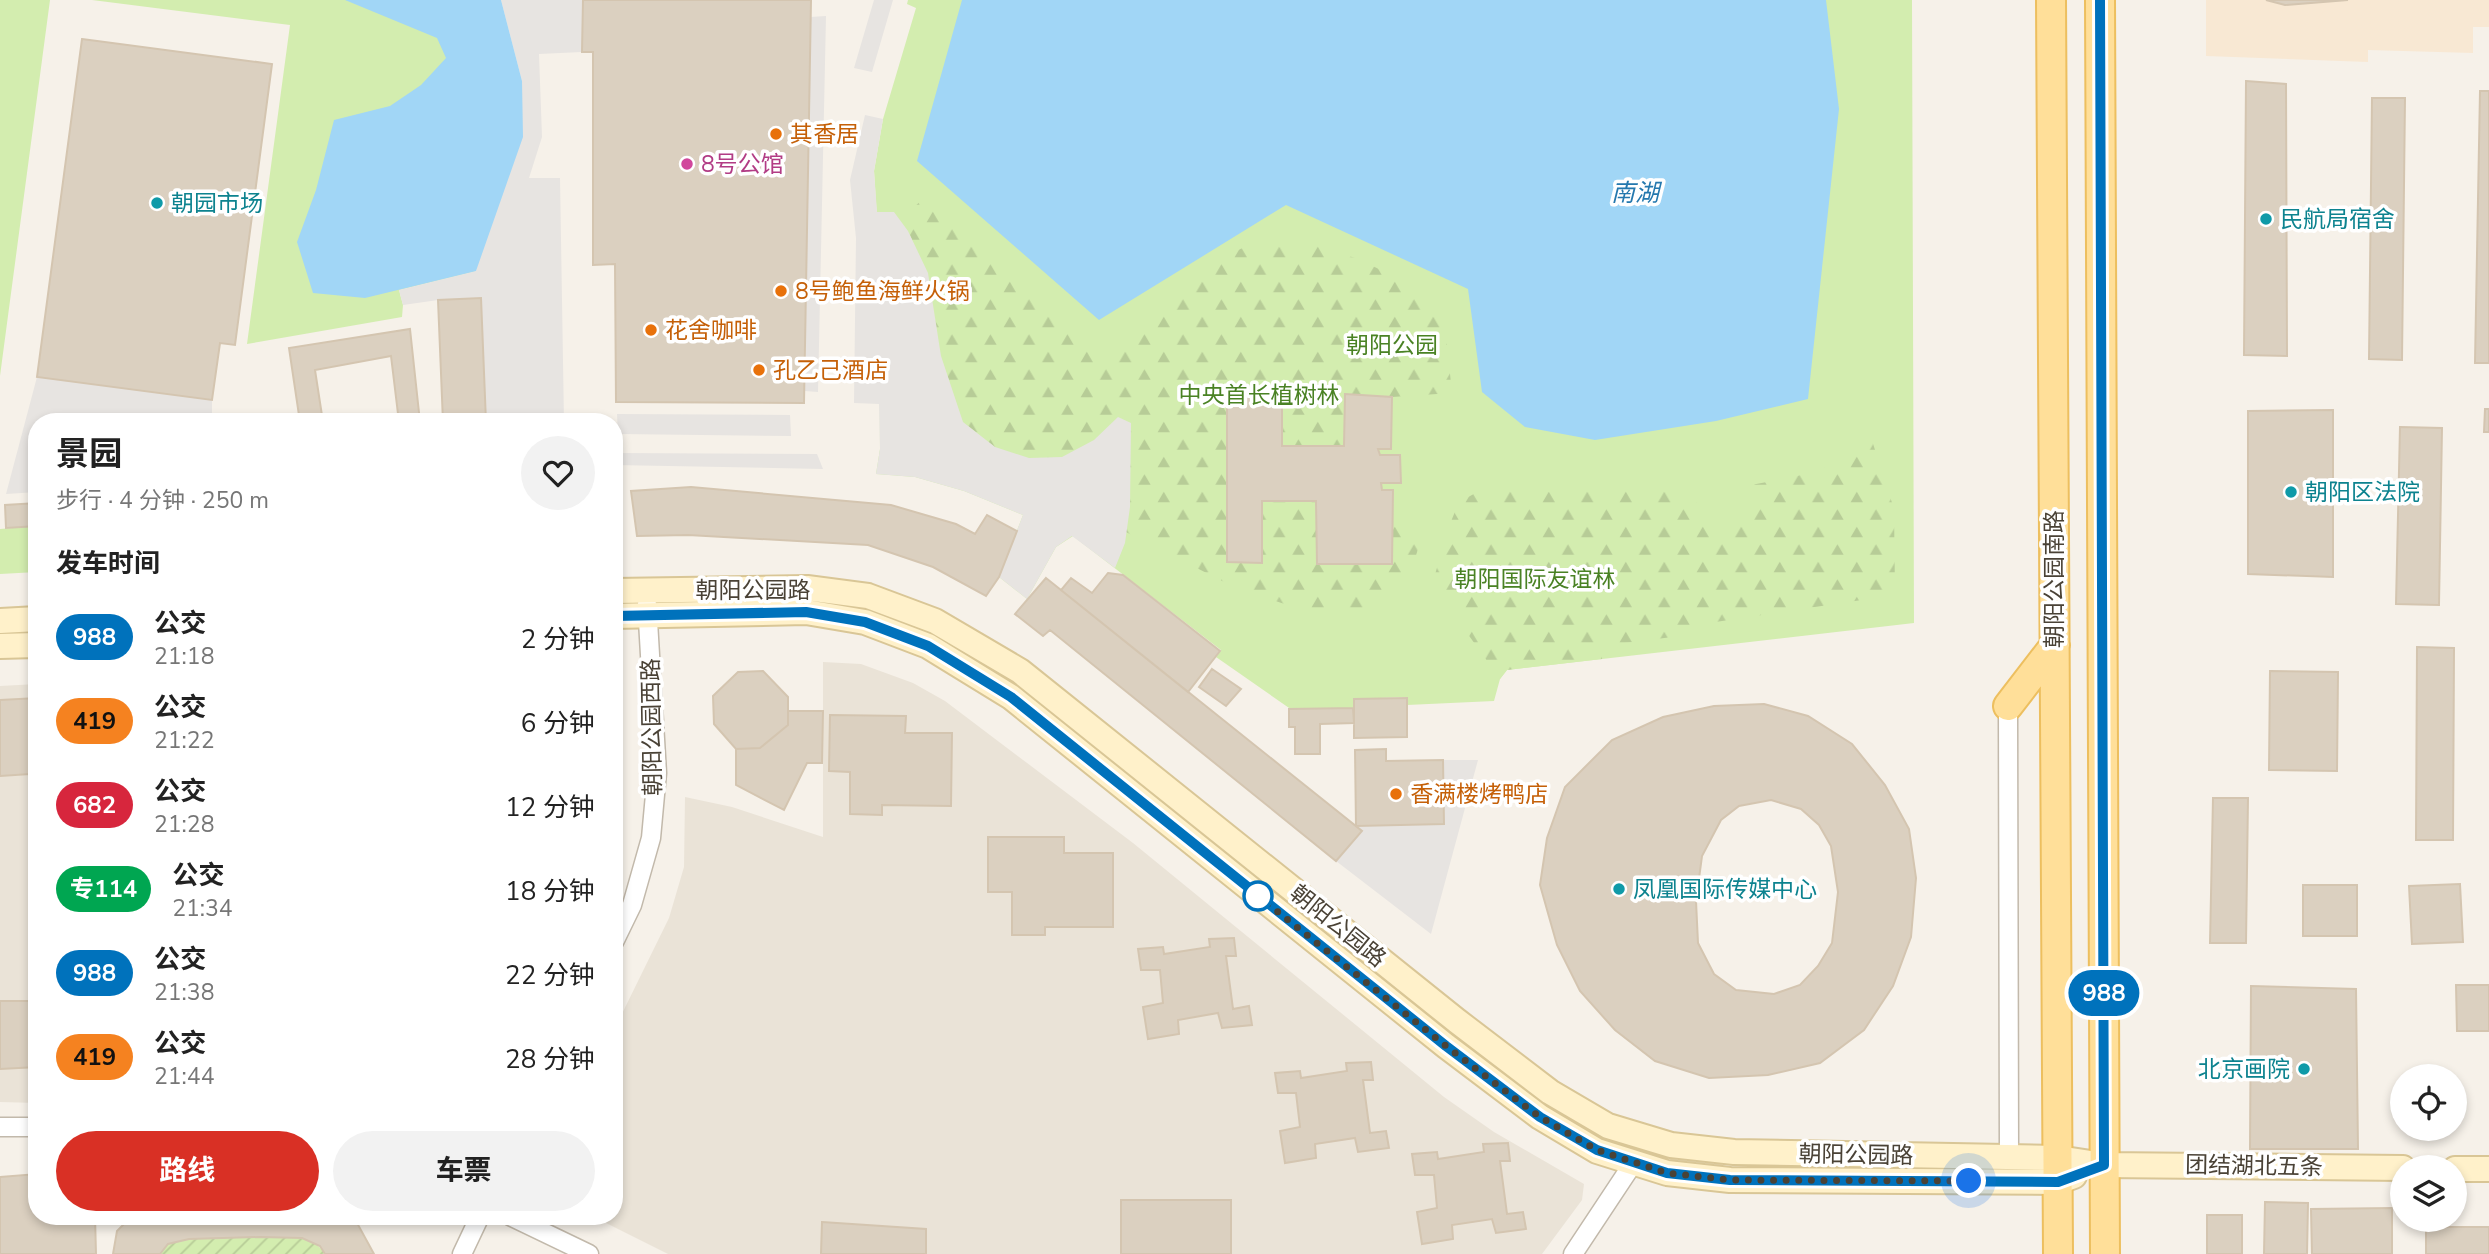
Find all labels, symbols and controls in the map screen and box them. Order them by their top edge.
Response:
place label: 其香居 [790,119,859,150]
marker: 其香居 [768,126,784,142]
place label: 8号公馆 [701,149,784,180]
marker: 8号公馆 [679,156,695,172]
water label: 南湖 [1611,177,1663,209]
place label: 朝园市场 [171,188,263,219]
marker: 朝园市场 [149,195,165,211]
place label: 民航局宿舍 [2280,204,2395,235]
marker: 民航局宿舍 [2258,211,2274,227]
place label: 8号鲍鱼海鲜火锅 [795,276,970,307]
marker: 8号鲍鱼海鲜火锅 [773,283,789,299]
place label: 花舍咖啡 [665,315,757,346]
marker: 花舍咖啡 [643,322,659,338]
park label: 朝阳公园 [1346,330,1438,361]
place label: 孔乙己酒店 [773,355,888,386]
marker: 孔乙己酒店 [751,362,767,378]
park label: 中央首长植树林 [1179,380,1340,411]
text: 景园 [56,432,122,477]
button: heart [521,436,595,510]
place label: 朝阳区法院 [2305,477,2420,508]
marker: 朝阳区法院 [2283,484,2299,500]
text: 步行 · 4 分钟 · 250 m [56,485,269,516]
street label: 朝阳公园南路 [2039,510,2070,648]
text: 发车时间 [56,546,160,581]
park label: 朝阳国际友谊林 [1455,564,1616,595]
street label: 朝阳公园路 [696,575,811,606]
text: 公交 [154,606,206,641]
text: 988 [73,621,116,653]
text: 2 分钟 [521,622,595,657]
text: 21:18 [154,641,214,672]
street label: 朝阳公园西路 [635,658,669,796]
text: 公交 [154,690,206,725]
text: 419 [73,705,116,737]
text: 6 分钟 [521,706,595,741]
text: 21:22 [154,725,214,756]
text: 公交 [154,774,206,809]
place label: 香满楼烤鸭店 [1410,779,1548,810]
marker: 香满楼烤鸭店 [1388,786,1404,802]
text: 682 [73,789,116,821]
text: 12 分钟 [505,790,595,825]
text: 21:28 [154,809,214,840]
text: 公交 [172,858,224,893]
text: 专114 [70,873,137,905]
text: 18 分钟 [505,874,595,909]
place label: 凤凰国际传媒中心 [1633,874,1817,905]
street label: 朝阳公园路 [1284,878,1392,974]
unlabelled marker [1243,881,1273,911]
marker: 凤凰国际传媒中心 [1611,881,1627,897]
text: 21:34 [172,893,233,924]
text: 公交 [154,942,206,977]
text: 988 [73,957,116,989]
text: 22 分钟 [505,958,595,993]
line badge: 988 [2064,970,2144,1016]
text: 21:38 [154,977,214,1008]
text: 988 [2082,977,2126,1009]
text: 公交 [154,1026,206,1061]
text: 419 [73,1041,116,1073]
text: 28 分钟 [505,1042,595,1077]
place label: 北京画院 [2198,1054,2290,1085]
text: 21:44 [154,1061,214,1092]
marker: 北京画院 [2296,1061,2312,1077]
map controls [2390,1064,2467,1232]
button: locate [2390,1064,2467,1141]
button: 路线 [56,1131,319,1211]
button: 车票 [333,1131,595,1211]
street label: 朝阳公园路 [1798,1138,1914,1172]
street label: 团结湖北五条 [2185,1149,2323,1183]
button: layers [2390,1155,2467,1232]
your location [1951,1163,1986,1198]

